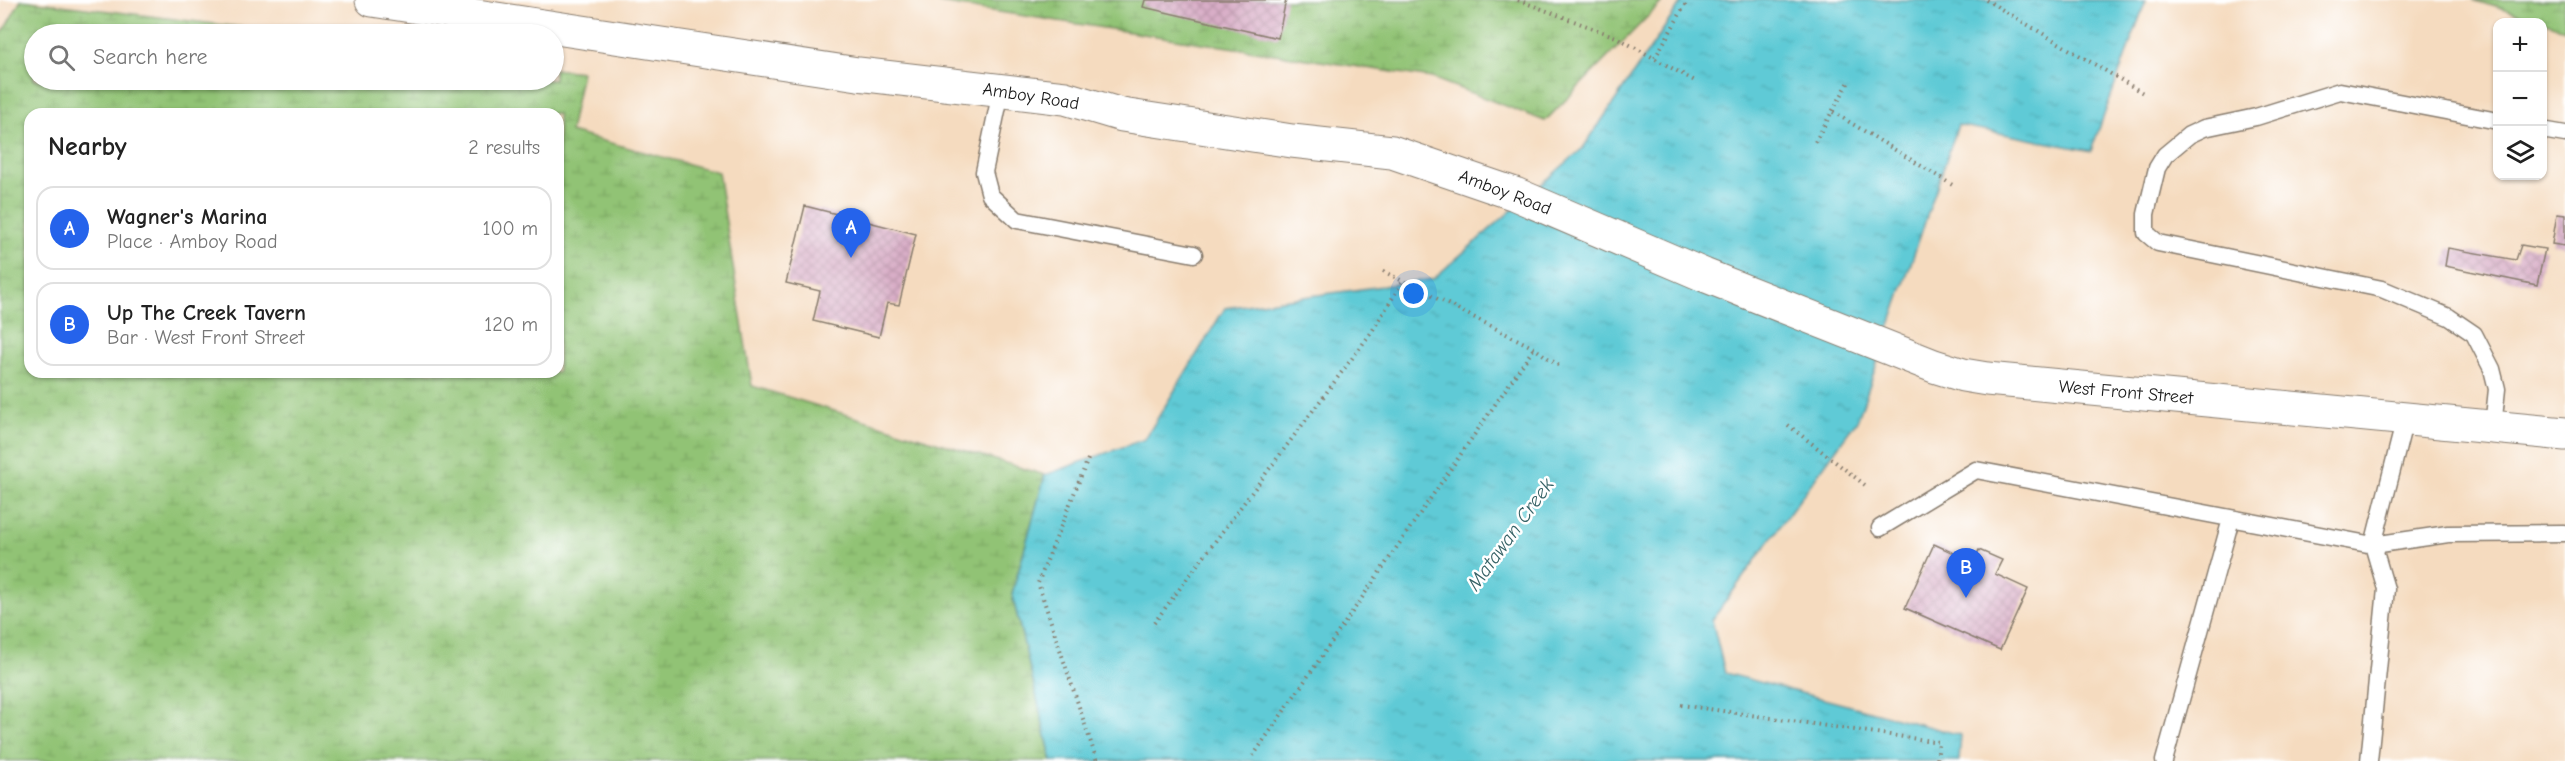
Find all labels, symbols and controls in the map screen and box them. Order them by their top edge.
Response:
map controls [2493,18,2547,180]
button: + [2493,18,2547,72]
search box [24,24,564,90]
icon: search [45,41,78,74]
text: Search here [93,44,208,70]
button: − [2493,72,2547,126]
street label: Amboy Road [981,79,1081,114]
button: layers [2493,126,2547,180]
text: Nearby [48,132,127,162]
text: 2 results [468,136,540,159]
street label: Amboy Road [1456,165,1554,220]
text: Wagner's Marina [107,204,267,230]
pin: A [832,208,870,258]
text: A [64,217,75,240]
text: 100 m [483,217,538,240]
text: Place · Amboy Road [107,230,278,253]
your location [1399,279,1428,308]
text: Up The Creek Tavern [107,300,306,326]
text: B [63,313,76,336]
text: 120 m [484,313,538,336]
text: Bar · West Front Street [107,326,305,349]
street label: West Front Street [2058,376,2195,409]
water label: Matawan Creek [1462,474,1559,596]
pin: B [1946,548,1986,598]

